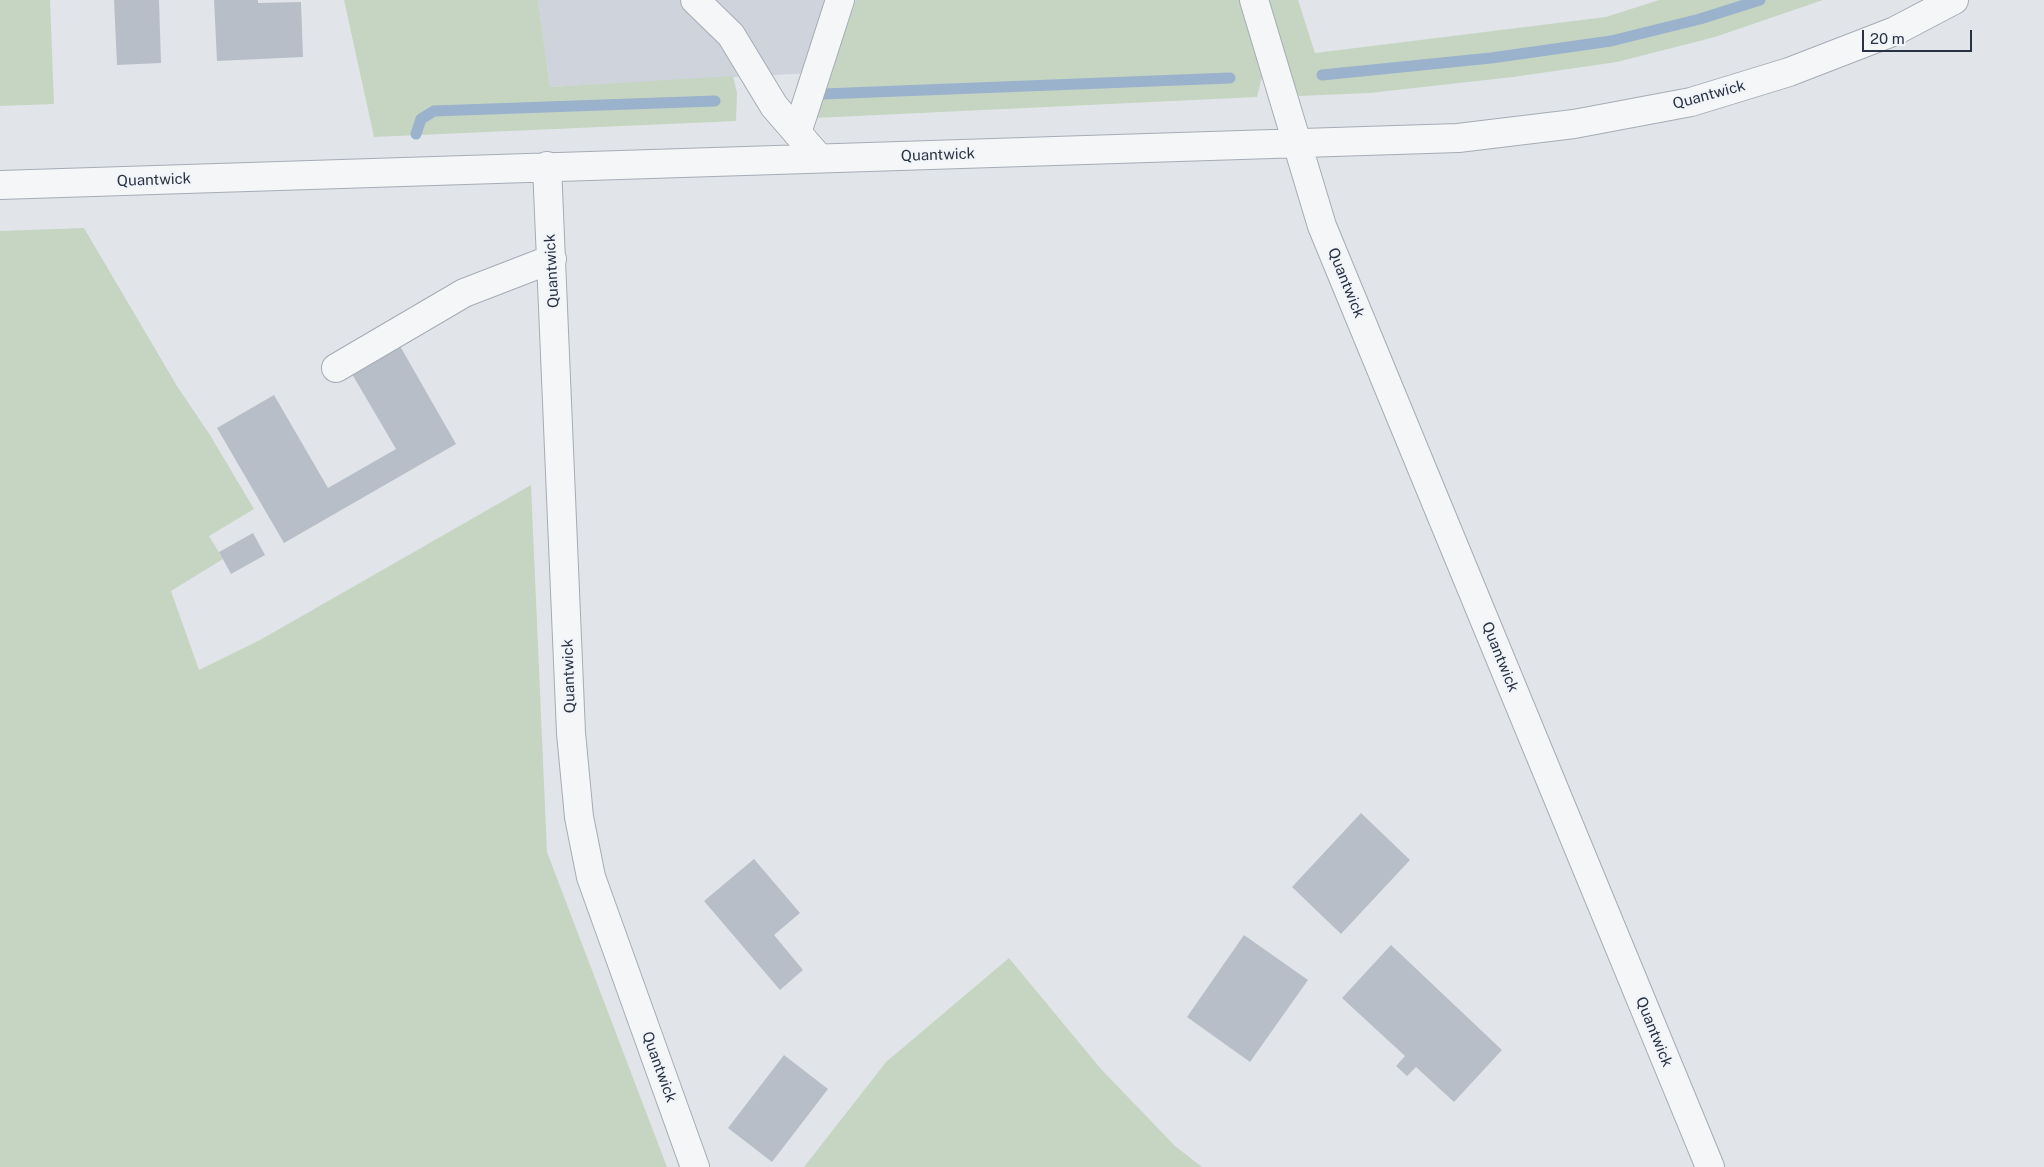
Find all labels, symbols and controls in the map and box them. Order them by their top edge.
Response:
scale bar [1864,20,1974,52]
text: 20 m [1870,30,1905,47]
street label: Quantwick [1671,77,1747,113]
street label: Quantwick [901,145,975,165]
street label: Quantwick [117,170,191,190]
street label: Quantwick [541,233,563,309]
street label: Quantwick [1324,245,1368,321]
street label: Quantwick [1478,619,1522,695]
street label: Quantwick [559,639,579,713]
street label: Quantwick [1632,994,1676,1070]
street label: Quantwick [638,1029,680,1105]

